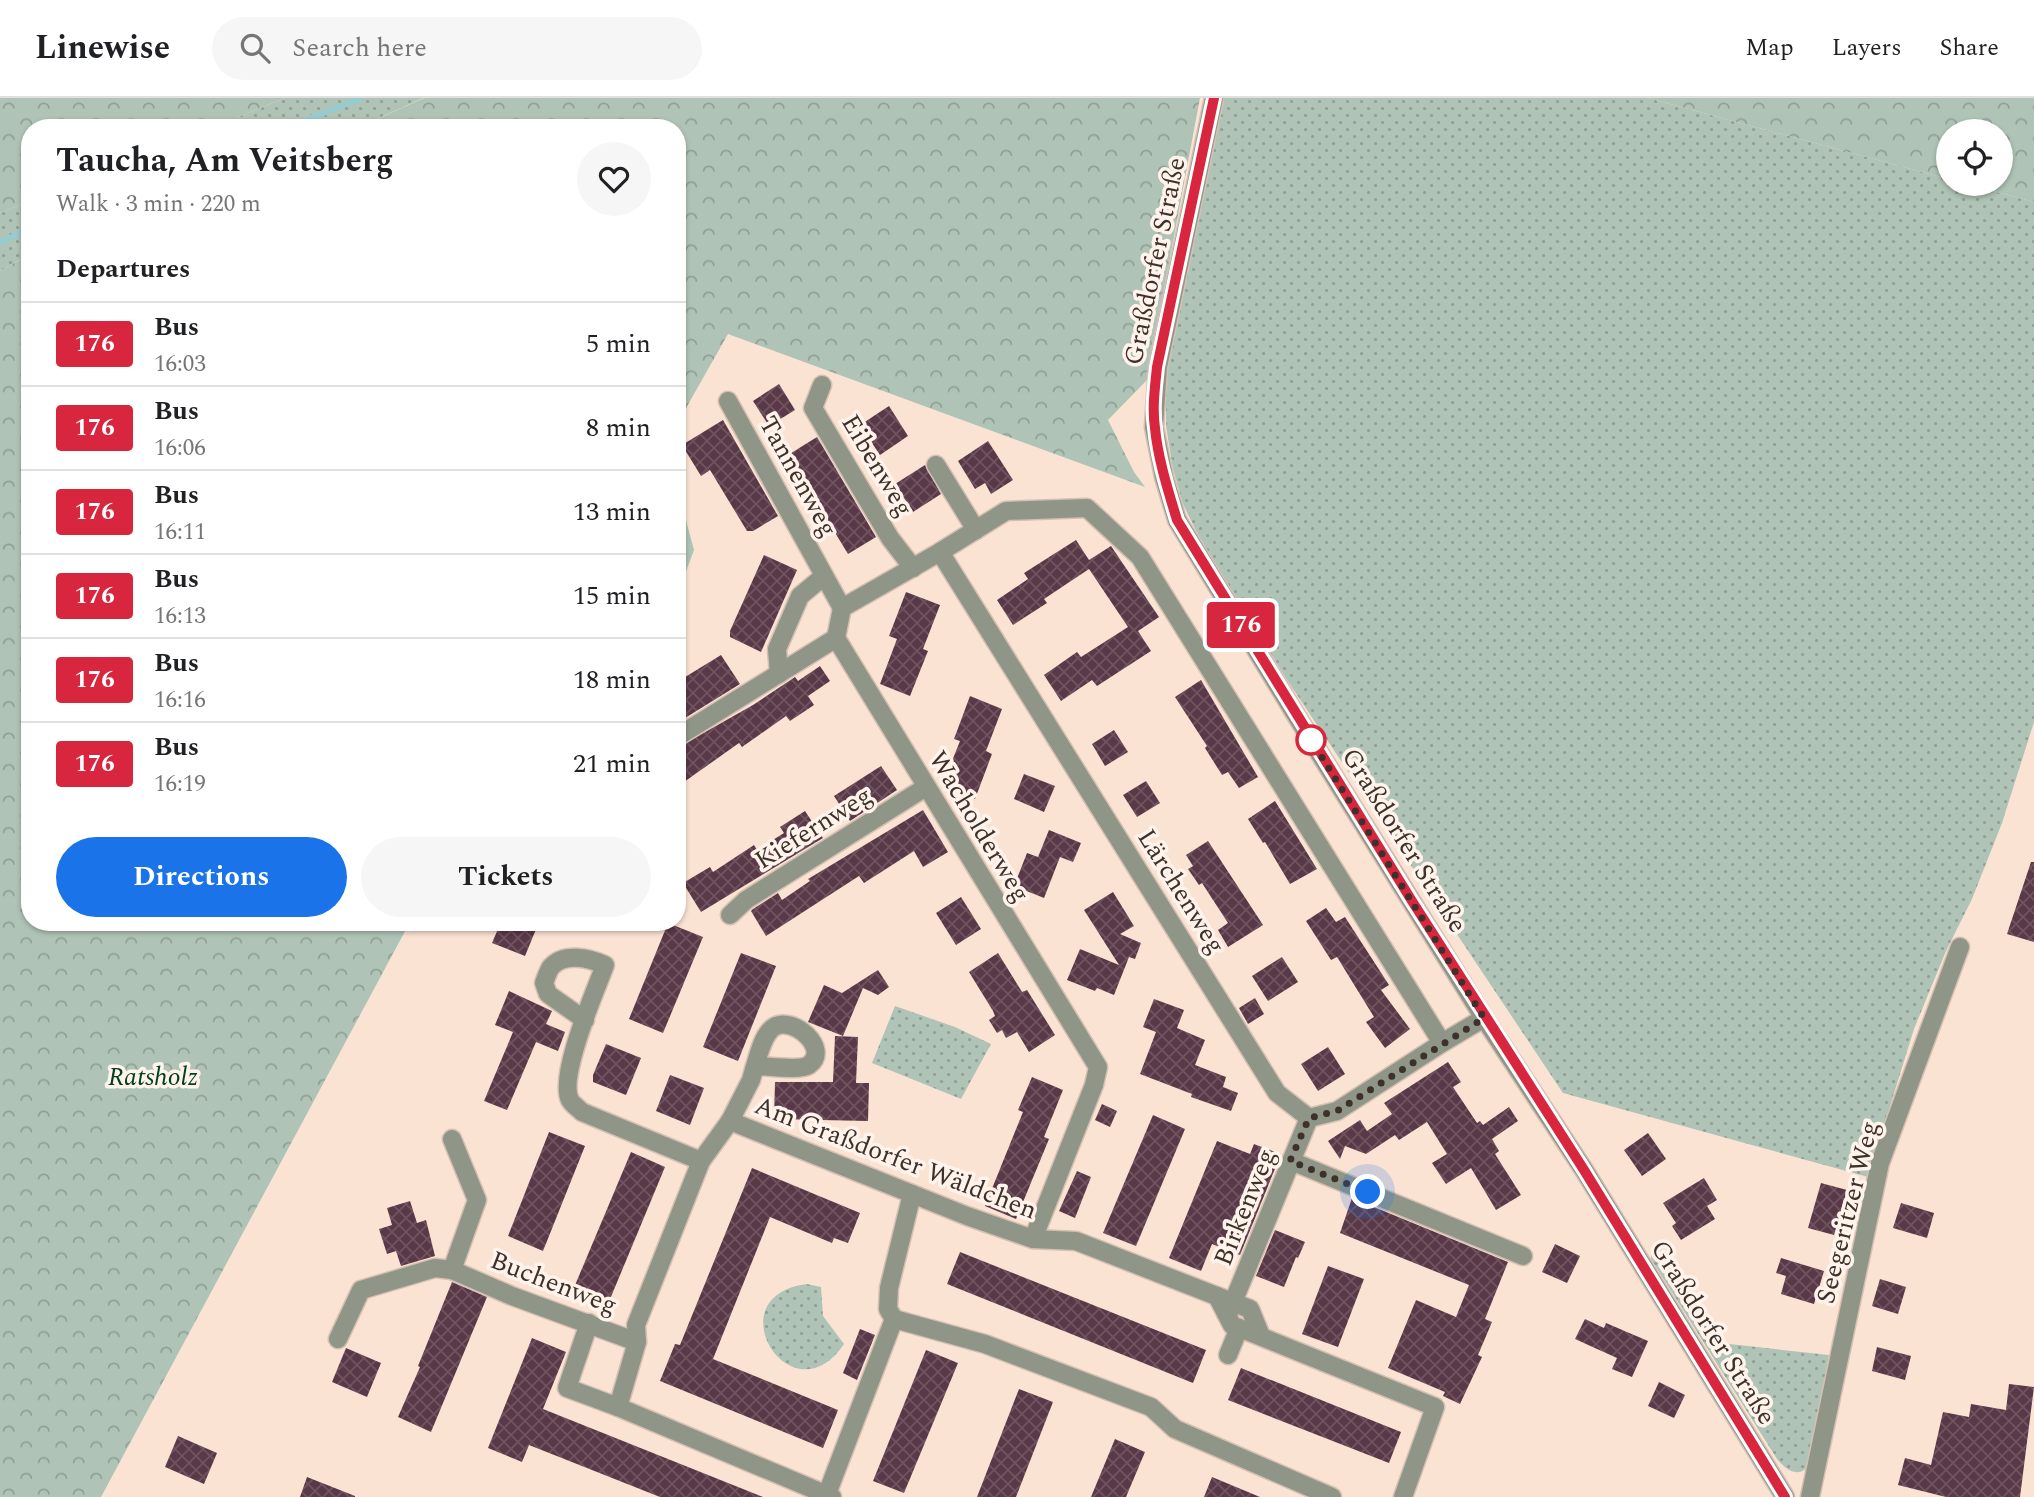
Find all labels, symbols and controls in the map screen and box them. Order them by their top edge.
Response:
search box [212,17,702,80]
text: Linewise [35,23,170,73]
text: Search here [292,28,427,68]
icon: search [236,29,274,67]
text: Map [1745,30,1794,66]
text: Layers [1832,30,1902,66]
text: Share [1940,30,1999,66]
map controls [1936,119,2013,196]
button: locate [1936,119,2013,196]
text: Taucha, Am Veitsberg [56,136,394,186]
button: heart [577,142,651,216]
street label: Graßdorfer Straße [1113,154,1197,369]
text: Walk · 3 min · 220 m [56,187,261,222]
text: Departures [56,249,190,289]
text: Bus [154,307,199,347]
text: 5 min [586,324,651,364]
text: 176 [74,326,115,362]
text: 16:03 [154,347,206,382]
text: Bus [154,391,199,431]
street label: Eibenweg [831,407,924,525]
text: 8 min [586,408,651,448]
street label: Tannenweg [748,409,848,544]
text: 176 [74,410,115,446]
text: 16:06 [154,431,206,466]
text: Bus [154,475,199,515]
text: 13 min [573,492,651,532]
text: 176 [74,494,115,530]
text: 16:11 [154,515,206,550]
text: Bus [154,559,199,599]
text: 15 min [573,576,651,616]
text: 176 [74,578,115,614]
text: 16:13 [154,599,206,634]
line badge: 176 [1201,602,1281,648]
text: 176 [1221,607,1261,643]
text: Bus [154,643,199,683]
text: 18 min [573,660,651,700]
text: 176 [74,662,115,698]
text: 16:16 [154,683,206,718]
unlabelled marker [1296,725,1326,755]
text: Bus [154,727,199,767]
street label: Graßdorfer Straße [1331,740,1477,941]
street label: Wacholderweg [918,743,1040,910]
text: 21 min [573,744,651,784]
text: 176 [74,746,115,782]
text: 16:19 [154,767,206,802]
street label: Kiefernweg [747,776,880,880]
street label: Lärchenweg [1127,821,1235,962]
button: Directions [56,837,347,917]
button: Tickets [361,837,651,917]
park label: Ratsholz [108,1057,198,1097]
street label: Am Graßdorfer Wäldchen [749,1086,1043,1230]
street label: Seegeritzer Weg [1806,1117,1890,1308]
street label: Birkenweg [1203,1143,1287,1272]
your location [1350,1174,1385,1209]
street label: Graßdorfer Straße [1640,1232,1786,1433]
street label: Buchenweg [484,1240,623,1325]

